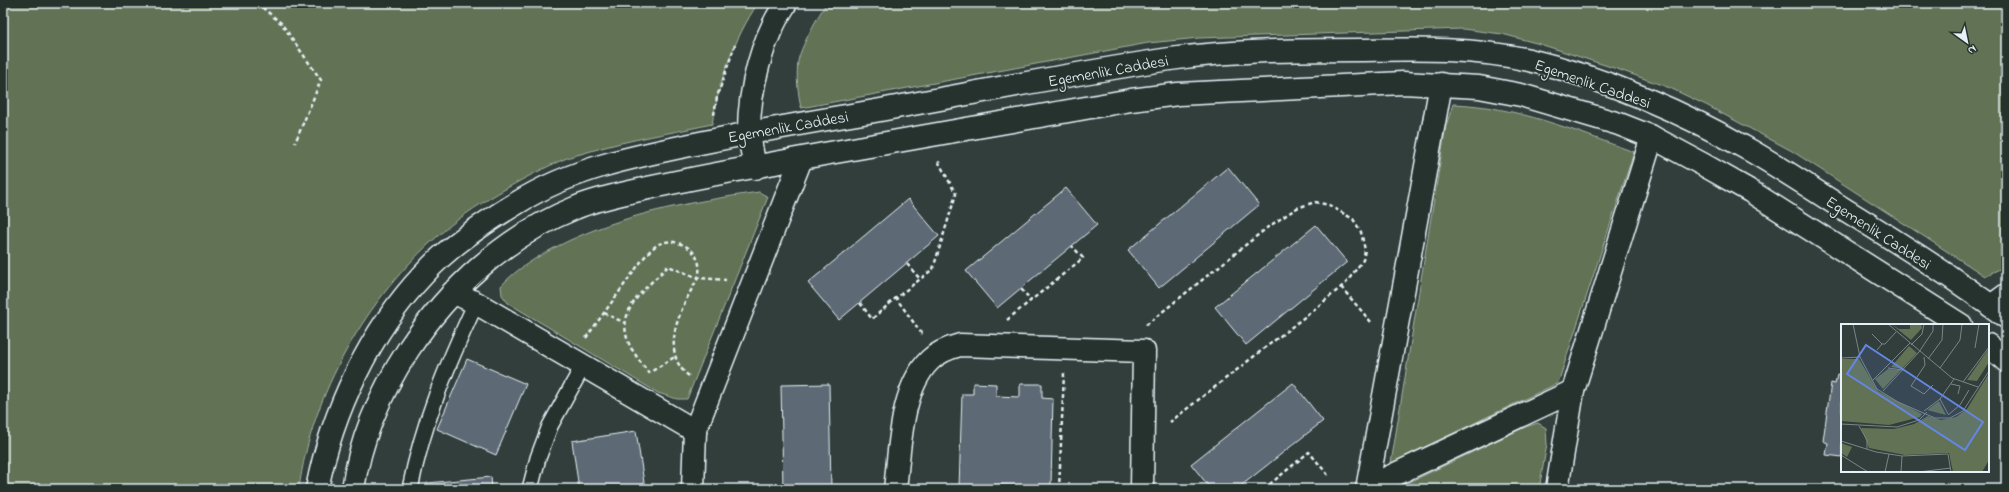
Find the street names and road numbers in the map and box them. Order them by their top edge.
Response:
street label: Egemenlik Caddesi [1046,50,1170,94]
street label: Egemenlik Caddesi [1531,54,1654,116]
street label: Egemenlik Caddesi [726,106,850,150]
street label: Egemenlik Caddesi [1820,190,1936,277]

